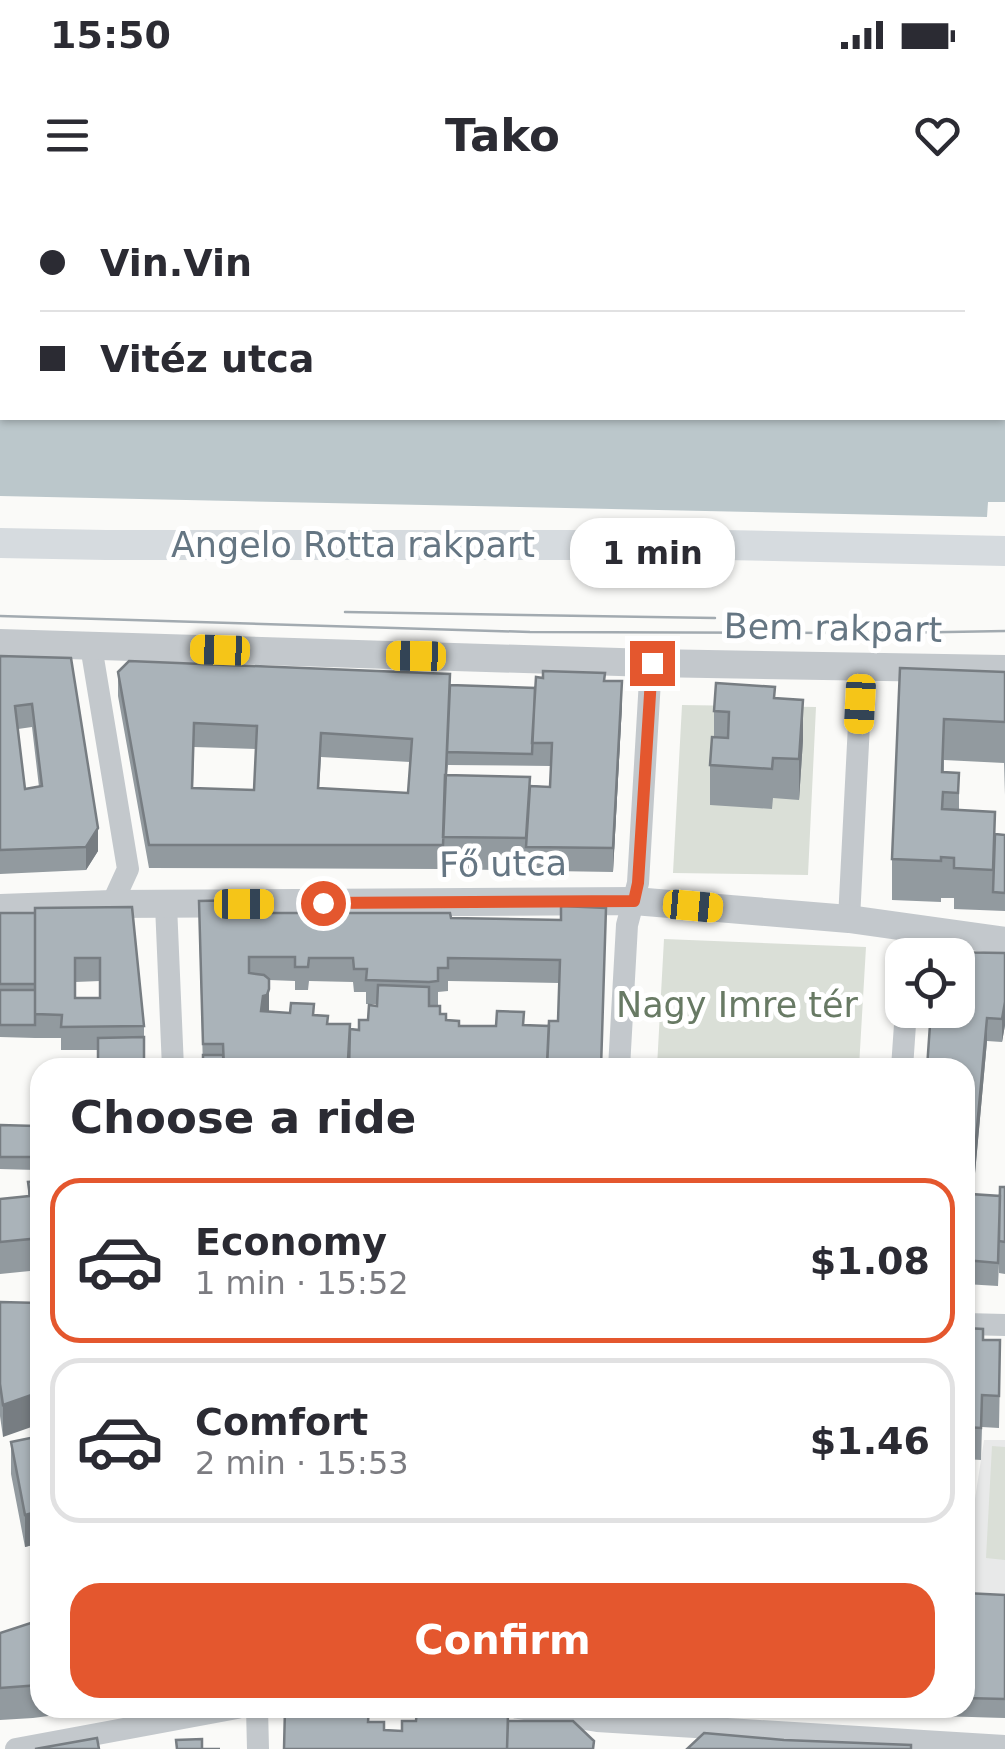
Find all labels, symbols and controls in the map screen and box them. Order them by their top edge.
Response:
text: 15:50 [50,13,171,57]
icon: menu [40,108,95,163]
icon: heart [910,108,965,163]
text: Tako [445,109,560,162]
text: Vin.Vin [100,241,252,285]
text: Vitéz utca [100,337,314,381]
callout: 1 min [570,518,734,588]
street label: Angelo Rotta rakpart [171,525,535,565]
text: 1 min [602,534,703,572]
street label: Bem rakpart [723,606,943,650]
car [189,634,251,666]
car [386,640,446,672]
route end [630,641,675,686]
car [843,673,877,735]
street label: Fő utca [439,843,567,885]
route start [301,881,346,926]
car [662,888,724,924]
car [214,889,274,919]
map controls [885,938,975,1028]
button: locate [885,938,975,1028]
park label: Nagy Imre tér [616,985,859,1025]
text: Choose a ride [70,1091,416,1144]
icon: car [75,1216,165,1306]
text: Economy [195,1220,387,1264]
text: $1.08 [810,1239,930,1283]
text: 1 min · 15:52 [195,1264,409,1302]
icon: car [75,1396,165,1486]
text: Comfort [195,1400,368,1444]
text: $1.46 [810,1419,930,1463]
text: 2 min · 15:53 [195,1444,409,1482]
button: Confirm [70,1583,935,1698]

